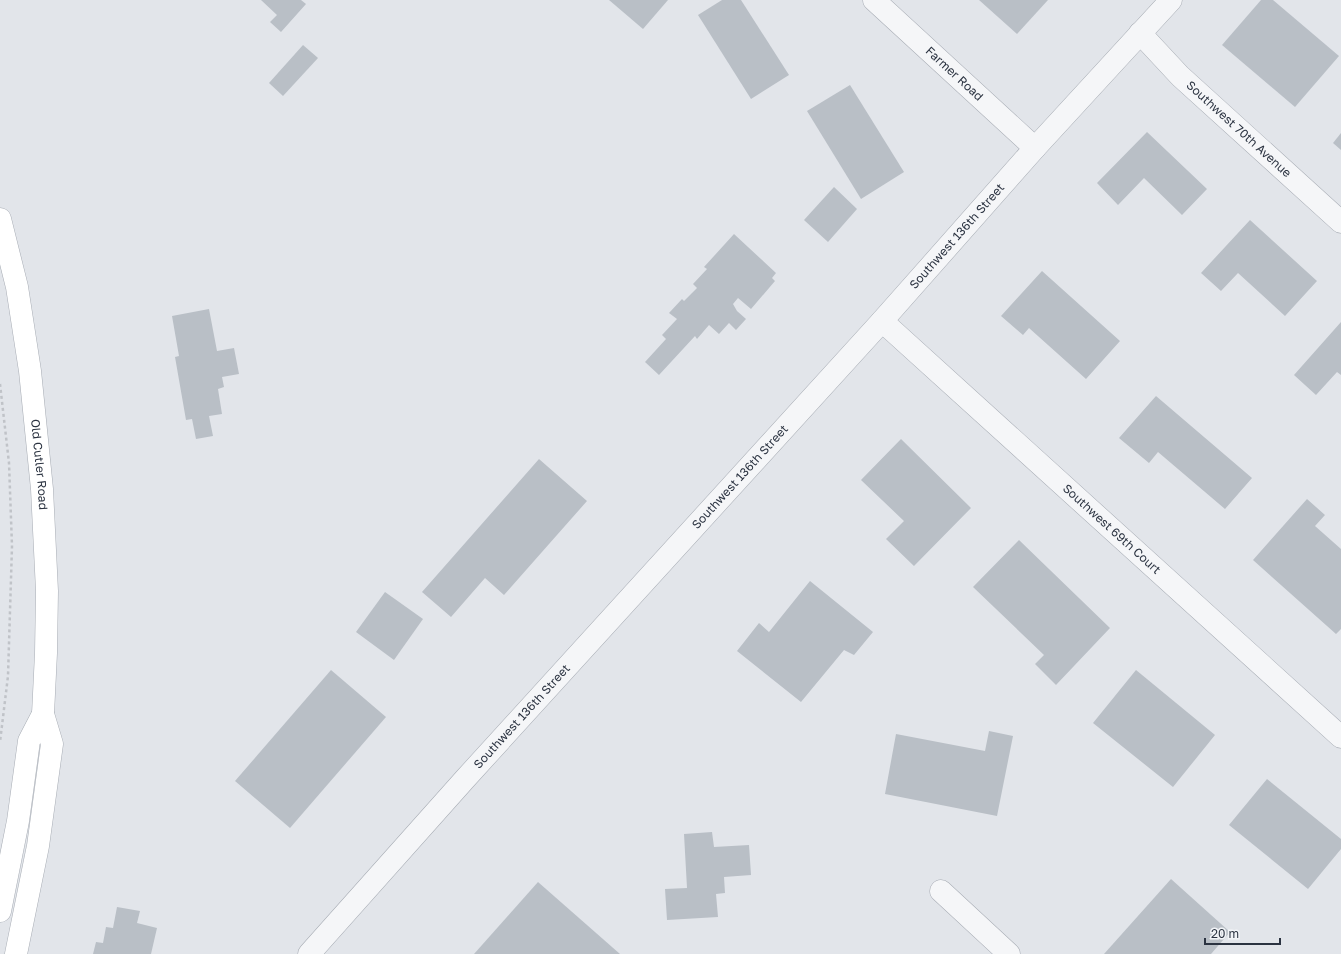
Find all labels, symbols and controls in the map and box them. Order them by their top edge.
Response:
street label: Farmer Road [923,43,987,104]
street label: Southwest 70th Avenue [1183,77,1295,180]
street label: Southwest 136th Street [906,180,1007,292]
street label: Old Cutler Road [28,418,51,510]
street label: Southwest 136th Street [688,421,791,532]
street label: Southwest 69th Court [1060,481,1164,577]
street label: Southwest 136th Street [470,661,573,771]
scale bar [1205,920,1280,946]
text: 20 m [1211,926,1239,941]

